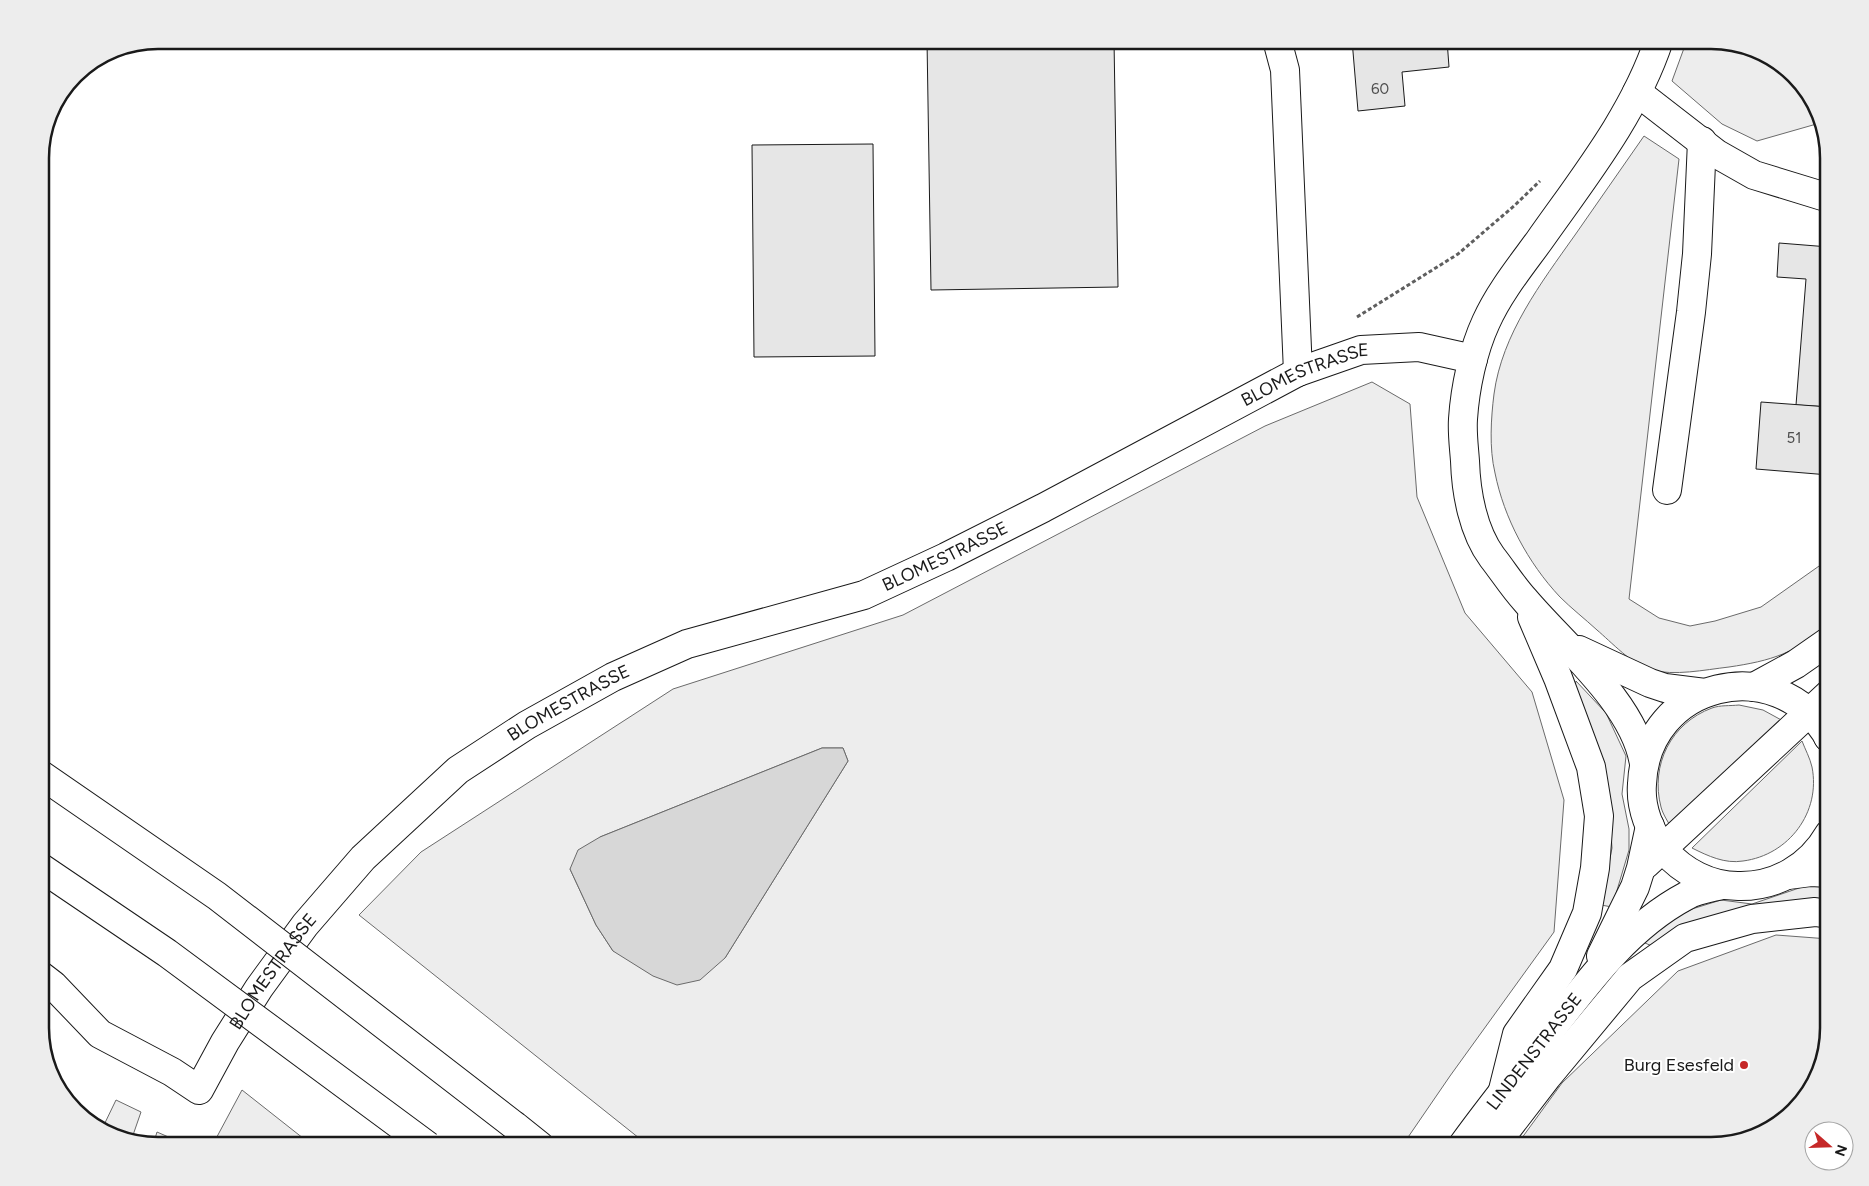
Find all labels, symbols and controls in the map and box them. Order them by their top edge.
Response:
house number: 60 [1371,80,1389,98]
street label: BLOMESTRASSE [1237,339,1369,411]
house number: 51 [1787,429,1801,447]
street label: BLOMESTRASSE [879,517,1012,596]
street label: BLOMESTRASSE [503,660,633,746]
street label: BLOMESTRASSE [225,909,321,1034]
street label: LINDENSTRASSE [1482,988,1586,1114]
place label: Burg Esesfeld [1624,1054,1734,1076]
marker: Burg Esesfeld [1738,1059,1750,1071]
north arrow [1804,1121,1854,1171]
text: N [1831,1142,1851,1158]

